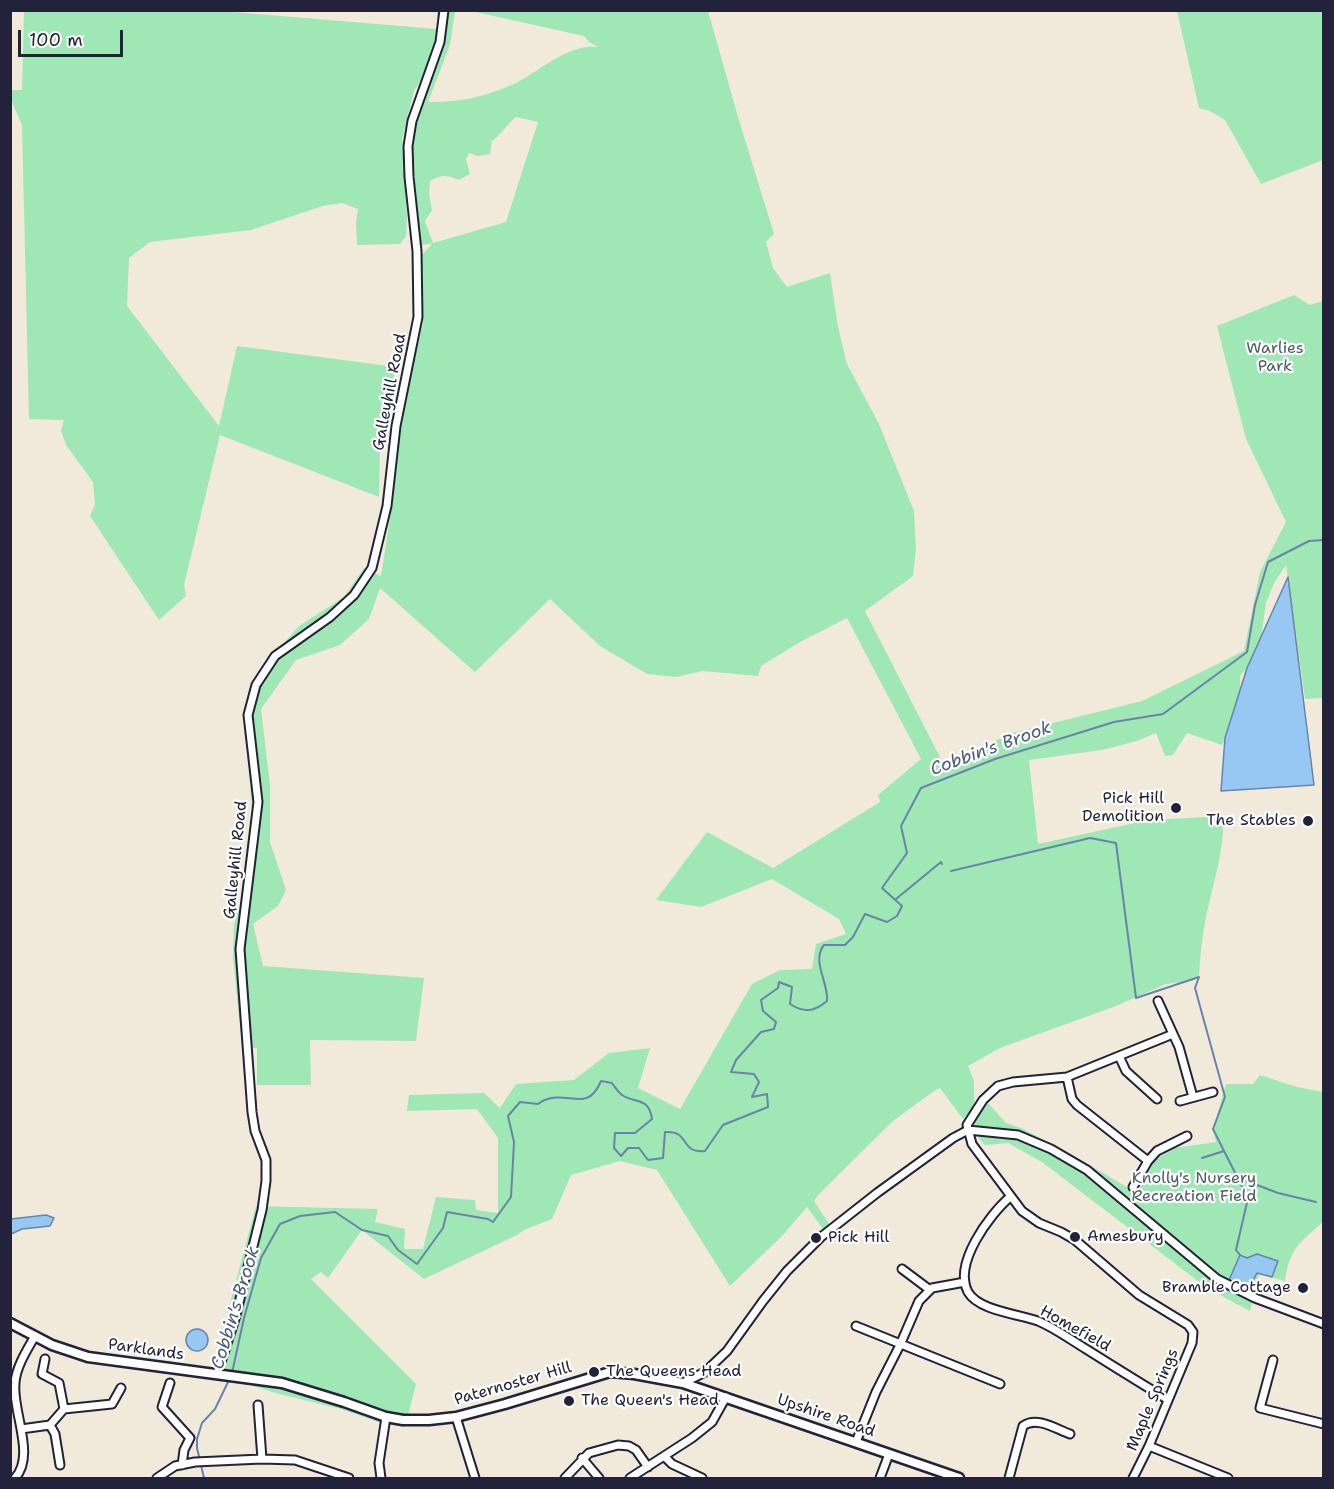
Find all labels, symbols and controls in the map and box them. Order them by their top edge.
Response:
scale bar [21,18,126,56]
text: 100 m [29,28,83,52]
street label: Galleyhill Road [369,332,411,452]
park label: Warlies Park [1246,339,1304,377]
water label: Cobbin's Brook [928,717,1054,781]
place label: Pick Hill Demolition [1082,789,1164,827]
street label: Galleyhill Road [220,800,252,920]
marker: Pick Hill Demolition [1169,801,1183,815]
place label: The Stables [1206,811,1296,831]
marker: The Stables [1301,814,1315,828]
park label: Knolly's Nursery Recreation Field [1131,1169,1257,1207]
place label: Amesbury [1087,1227,1164,1247]
place label: Pick Hill [828,1228,889,1248]
marker: Amesbury [1068,1230,1082,1244]
marker: Pick Hill [809,1231,823,1245]
water label: Cobbin's Brook [207,1244,265,1372]
place label: Bramble Cottage [1162,1278,1291,1298]
marker: Bramble Cottage [1296,1281,1310,1295]
street label: Homefield [1036,1302,1114,1356]
street label: Parklands [107,1335,185,1365]
street label: Maple Springs [1123,1346,1183,1454]
street label: Paternoster Hill [452,1358,574,1410]
place label: The Queens Head [606,1362,742,1382]
marker: The Queens Head [587,1365,601,1379]
street label: Upshire Road [774,1390,878,1442]
place label: The Queen's Head [581,1391,719,1411]
marker: The Queen's Head [562,1394,576,1408]

